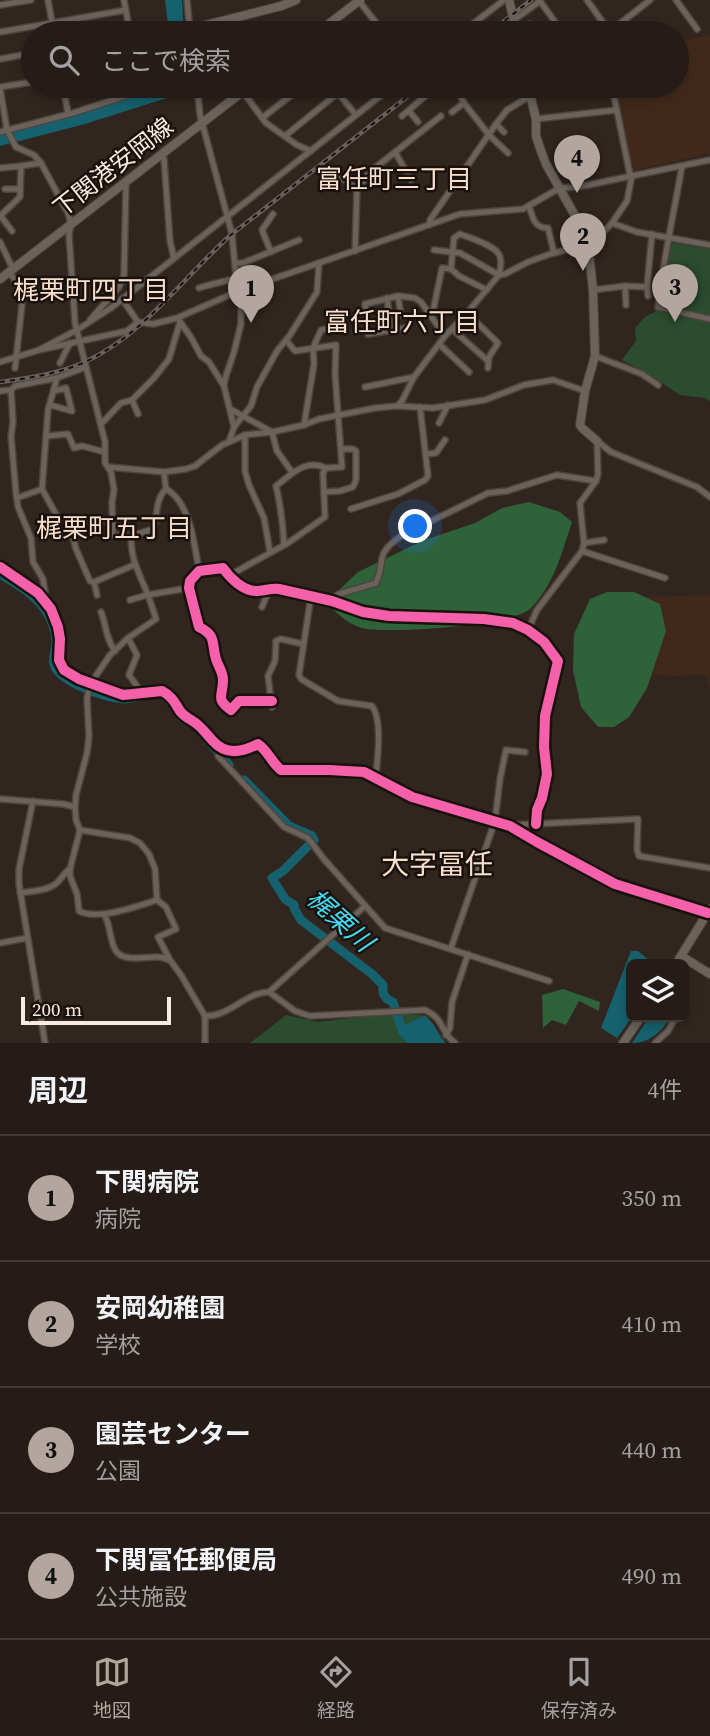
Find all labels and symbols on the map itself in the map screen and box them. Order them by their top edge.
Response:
street label: 下関港安岡線 [46,110,180,224]
pin: 4 [554,135,600,193]
district label: 富任町三丁目 [316,161,472,197]
pin: 2 [560,213,606,271]
pin: 3 [652,264,698,322]
pin: 1 [228,265,274,323]
district label: 梶栗町四丁目 [13,272,169,308]
district label: 富任町六丁目 [324,304,480,340]
your location [398,509,432,543]
district label: 梶栗町五丁目 [36,510,192,546]
district label: 大字冨任 [381,845,493,883]
water label: 梶栗川 [299,881,383,961]
scale bar [21,994,172,1026]

